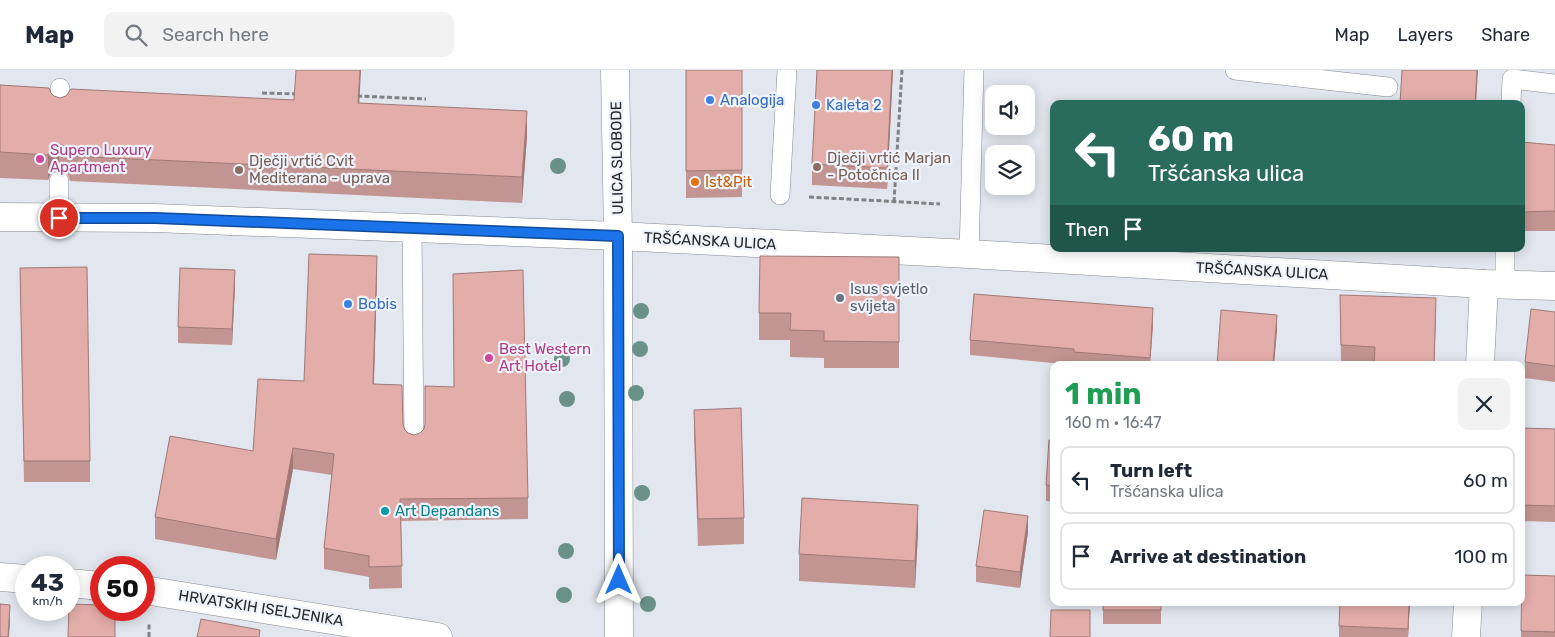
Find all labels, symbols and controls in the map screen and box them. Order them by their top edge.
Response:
search box [104,12,454,57]
text: Map [25,21,74,49]
icon: search [122,21,150,49]
text: Search here [162,23,269,46]
text: Map [1335,24,1370,46]
text: Layers [1398,24,1453,46]
text: Share [1481,24,1530,46]
map controls [985,85,1035,195]
button: sound [985,85,1035,135]
place label: Analogija [720,91,784,109]
marker: Analogija [704,94,716,106]
place label: Kaleta 2 [826,96,882,114]
marker: Kaleta 2 [810,99,822,111]
street label: ULICA SLOBODE [607,101,627,215]
text: 60 m [1148,118,1234,160]
icon: left [1065,120,1130,185]
place label: Supero Luxury Apartment [50,141,152,176]
button: layers [985,145,1035,195]
place label: Dječji vrtić Marjan - Potočnica II [827,149,951,184]
place label: Dječji vrtić Cvit Mediterana - uprava [249,152,390,187]
marker: Supero Luxury Apartment [34,153,46,165]
text: Tršćanska ulica [1148,160,1304,187]
marker: Dječji vrtić Marjan - Potočnica II [811,161,823,173]
marker: Dječji vrtić Cvit Mediterana - uprava [233,164,245,176]
place label: Ist&Pit [705,173,752,191]
marker: Ist&Pit [689,176,701,188]
pin [38,197,80,239]
icon: arrive [45,204,73,232]
icon: arrive [1119,215,1147,243]
text: Then [1065,218,1109,241]
street label: TRŠĆANSKA ULICA [643,229,777,253]
street label: TRŠĆANSKA ULICA [1195,259,1329,283]
place label: Isus svjetlo svijeta [850,280,928,315]
marker: Isus svjetlo svijeta [834,292,846,304]
place label: Bobis [358,295,397,313]
marker: Bobis [342,298,354,310]
place label: Best Western Art Hotel [499,340,591,375]
marker: Best Western Art Hotel [483,352,495,364]
text: 1 min [1065,376,1142,412]
button: close [1458,378,1510,430]
text: 160 m · 16:47 [1065,413,1161,432]
text: Turn left [1110,459,1192,482]
icon: left [1067,466,1095,494]
text: 60 m [1463,469,1508,492]
text: Tršćanska ulica [1110,482,1224,501]
place label: Art Depandans [395,502,500,520]
marker: Art Depandans [379,505,391,517]
icon: arrive [1067,542,1095,570]
text: Arrive at destination [1110,545,1306,568]
text: 100 m [1454,545,1508,568]
position arrow [592,553,644,605]
speed limit sign: 50 [90,556,155,621]
text: 43 [31,568,64,597]
street label: HRVATSKIH ISELJENIKA [177,586,345,630]
text: km/h [33,594,62,608]

